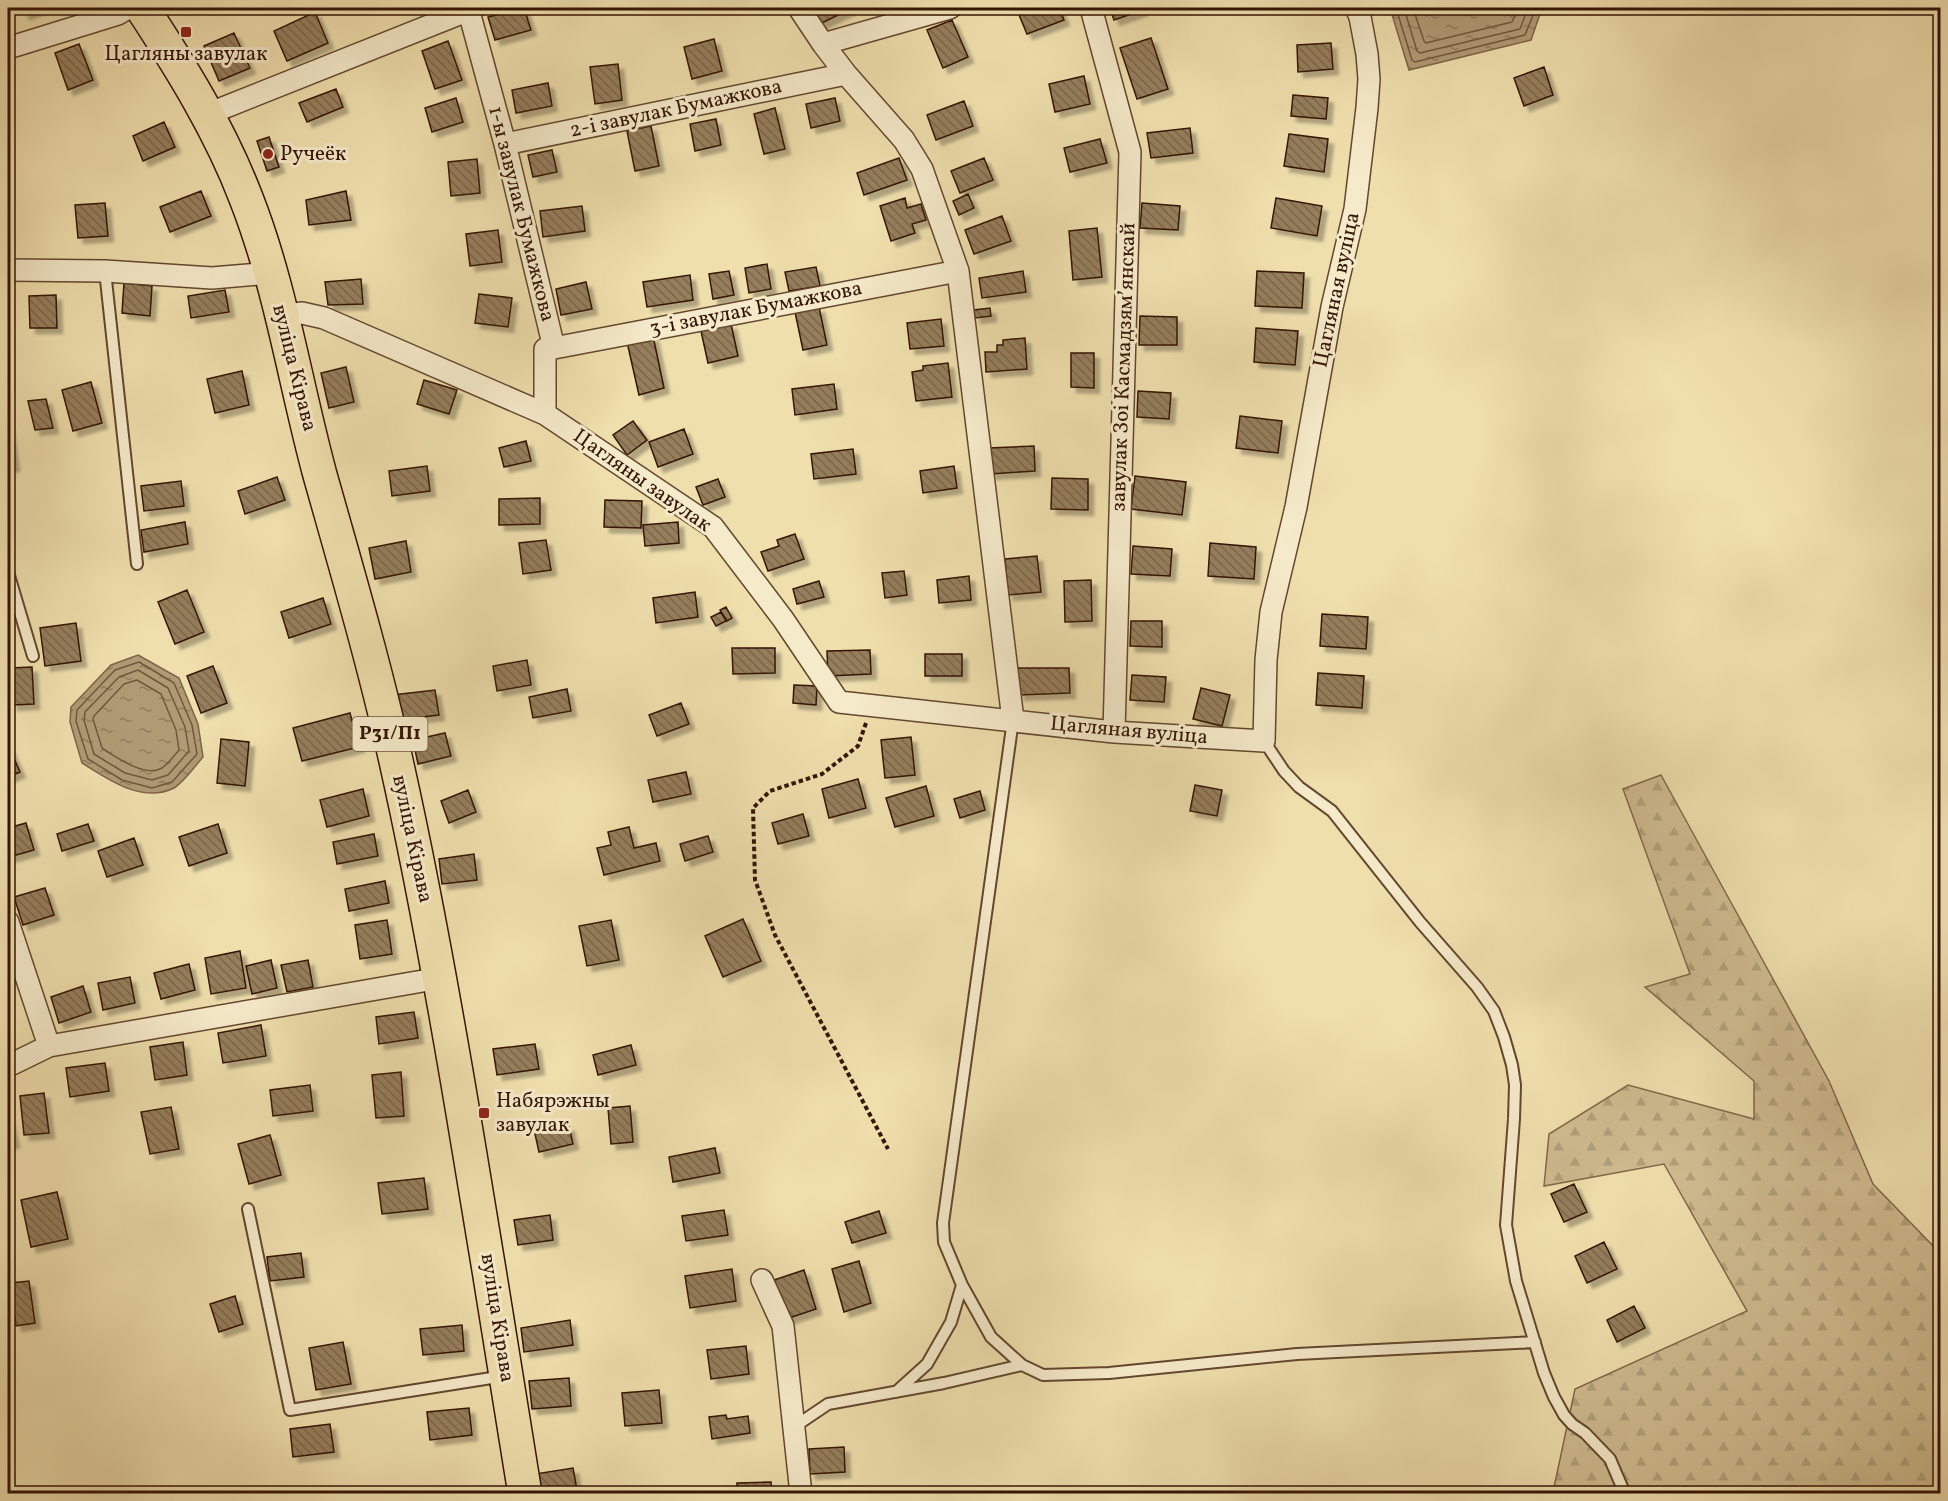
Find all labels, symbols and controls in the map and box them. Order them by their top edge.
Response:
marker: Цагляны завулак [179,25,193,39]
place label: Цагляны завулак [104,40,268,69]
street label: 2-і завулак Бумажкова [567,72,785,146]
street label: 1-ы завулак Бумажкова [480,103,562,325]
place label: Ручеёк [280,140,346,169]
marker: Ручеёк [261,147,275,161]
street label: Цагляная вуліца [1306,210,1368,370]
street label: завулак Зоі Касмадзямʼянскай [1104,222,1144,512]
street label: 3-і завулак Бумажкова [647,274,865,344]
street label: вуліца Кірава [264,301,324,435]
street label: Цагляны завулак [567,422,717,540]
street label: Цагляная вуліца [1049,710,1209,752]
road number: Р31/П1 [352,717,428,751]
street label: вуліца Кірава [384,772,440,906]
place label: Набярэжны завулак [496,1087,610,1140]
marker: Набярэжны завулак [477,1106,491,1120]
street label: вуліца Кірава [472,1251,522,1385]

